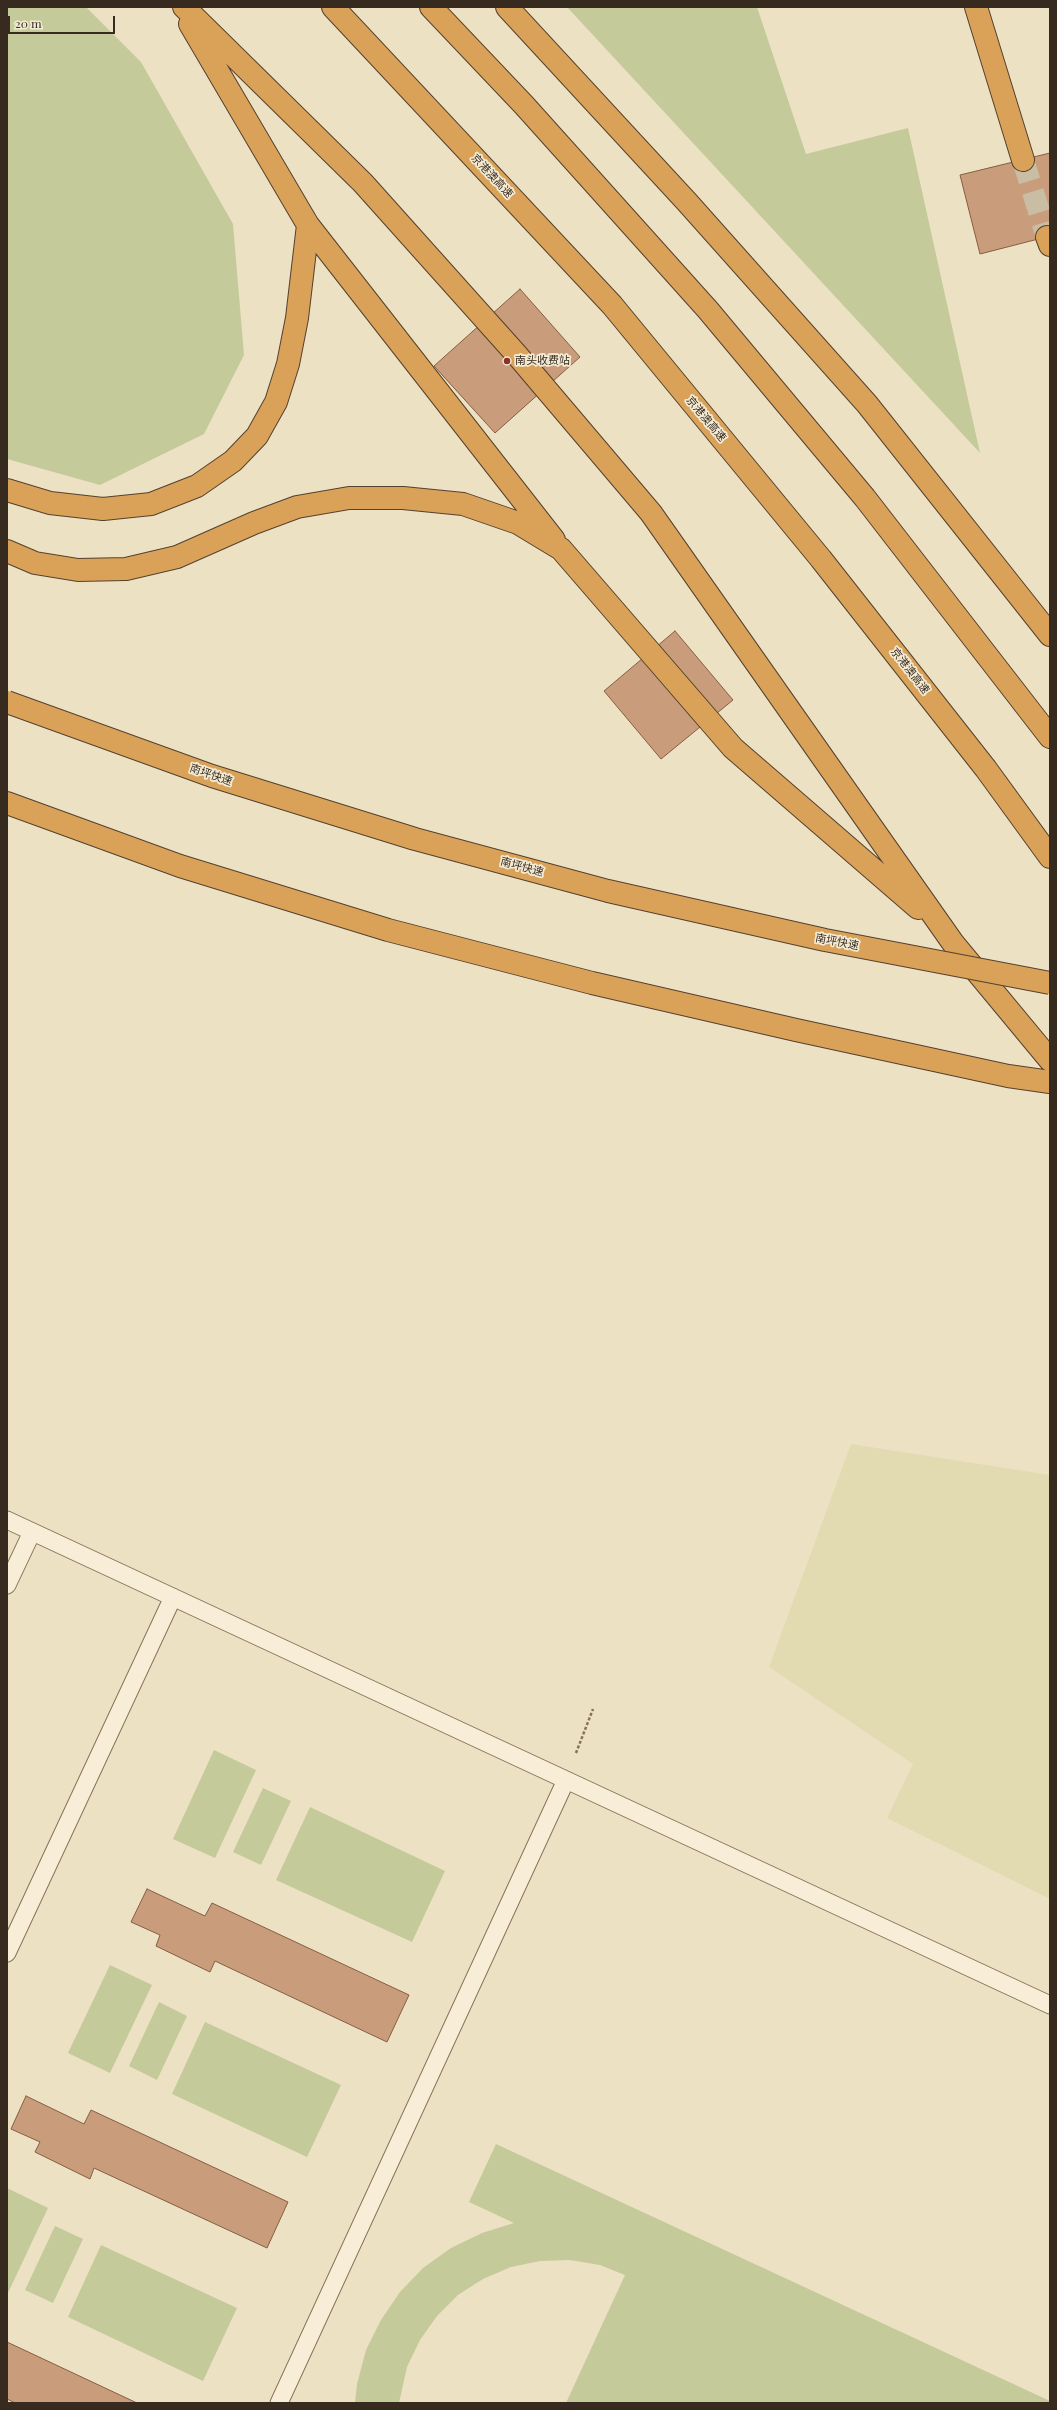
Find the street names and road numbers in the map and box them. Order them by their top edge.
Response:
street label: 京港澳高速 [468,151,516,201]
street label: 京港澳高速 [683,394,729,444]
street label: 京港澳高速 [888,645,932,697]
street label: 南坪快速 [188,762,234,788]
street label: 南坪快速 [499,855,545,879]
street label: 南坪快速 [814,931,860,953]

